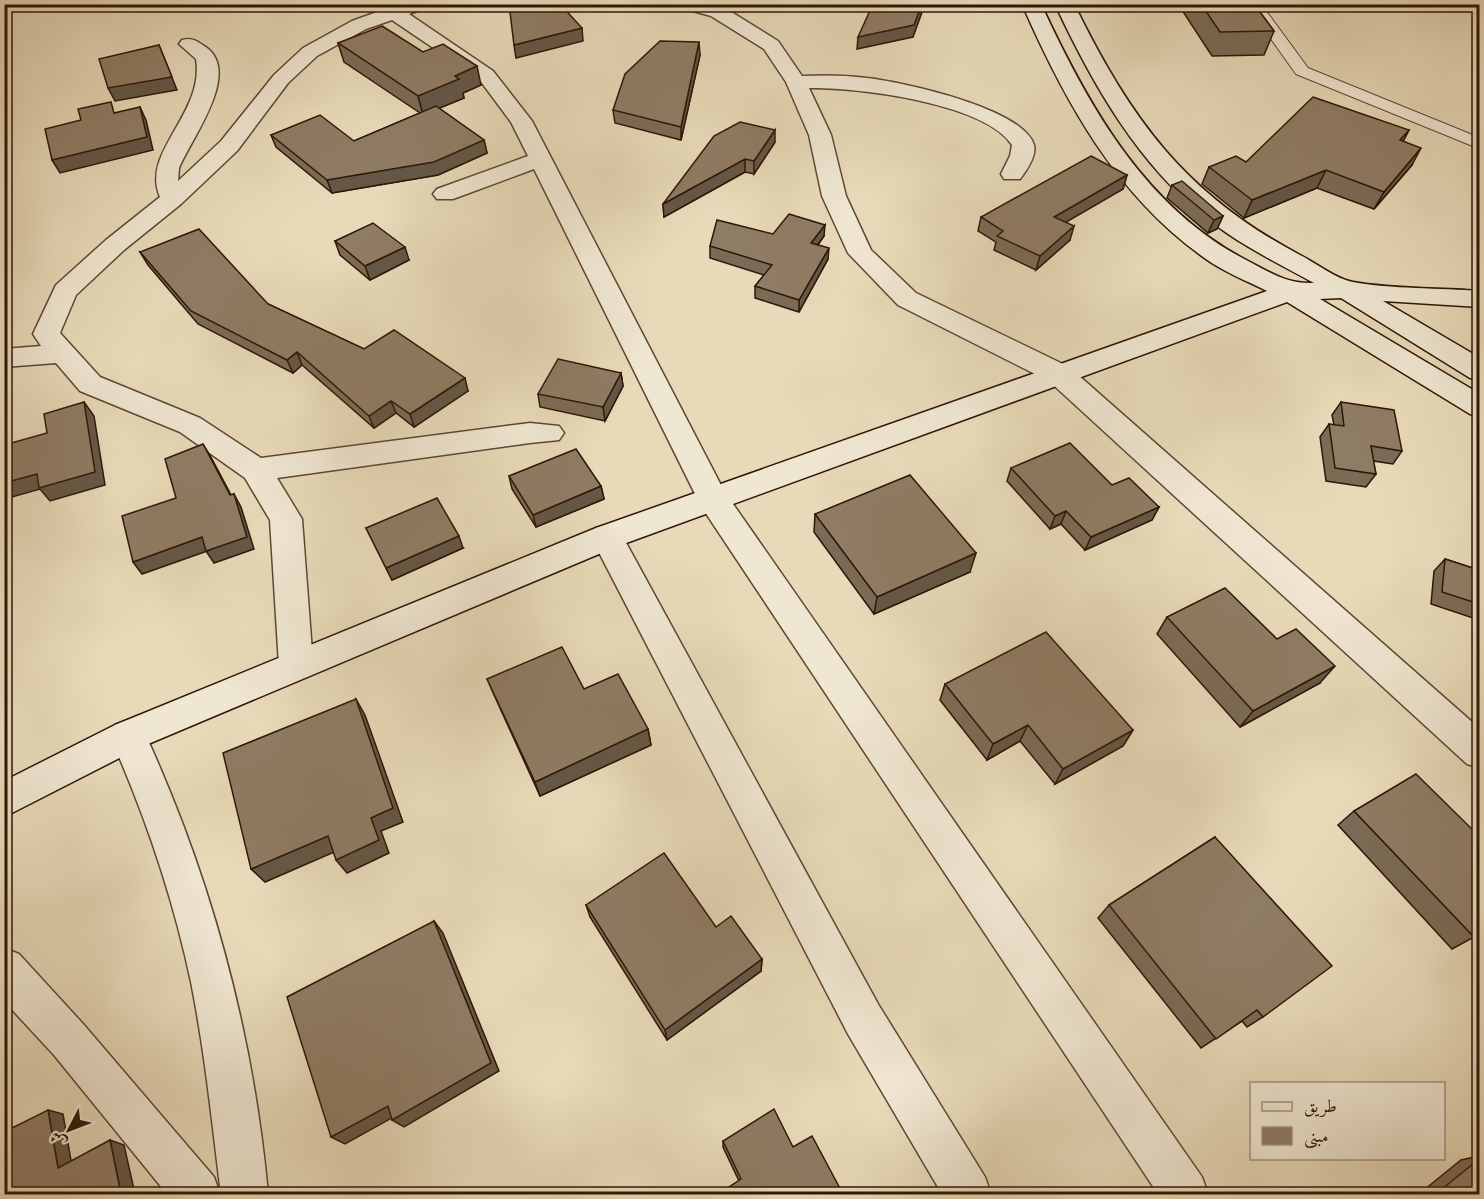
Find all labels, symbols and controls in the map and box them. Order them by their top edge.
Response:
legend [1250,1082,1445,1160]
text: طريق [1304,1096,1337,1118]
north arrow [39,1100,99,1160]
text: مبنى [1304,1126,1329,1149]
text: ش [46,1127,71,1152]

